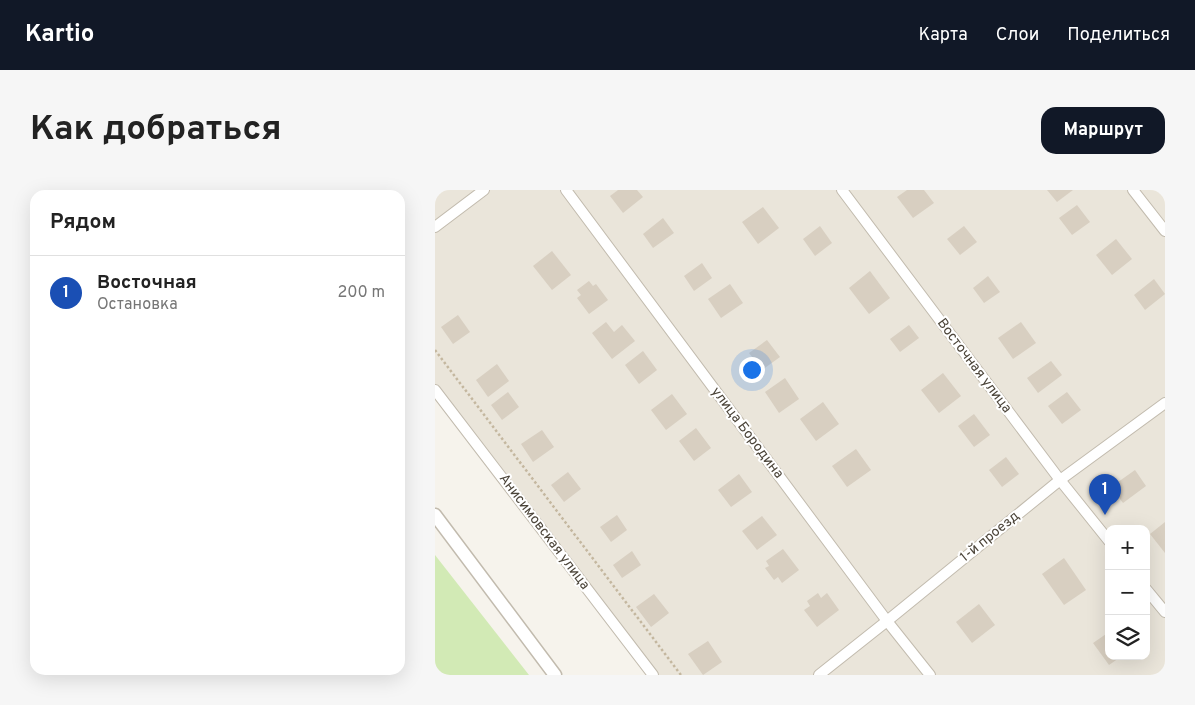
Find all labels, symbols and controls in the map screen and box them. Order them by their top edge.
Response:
text: Kartio [25,20,94,50]
text: Карта [918,24,968,47]
text: Слои [996,24,1039,47]
text: Поделиться [1067,24,1170,47]
button: Маршрут [1041,107,1165,154]
text: Как добраться [30,108,282,152]
text: Рядом [50,209,116,236]
text: Восточная [97,271,197,295]
text: 1 [63,283,69,303]
text: 200 m [337,283,385,303]
text: Остановка [97,295,178,315]
street label: Восточная улица [933,315,1015,417]
your location [739,357,765,383]
street label: улица Бородина [707,384,787,482]
street label: Анисимовская улица [495,471,593,593]
pin: 1 [1089,474,1121,515]
street label: 1-й проезд [957,508,1023,566]
map controls [1105,525,1150,660]
button: + [1105,525,1150,570]
button: − [1105,570,1150,615]
button: layers [1105,615,1150,660]

